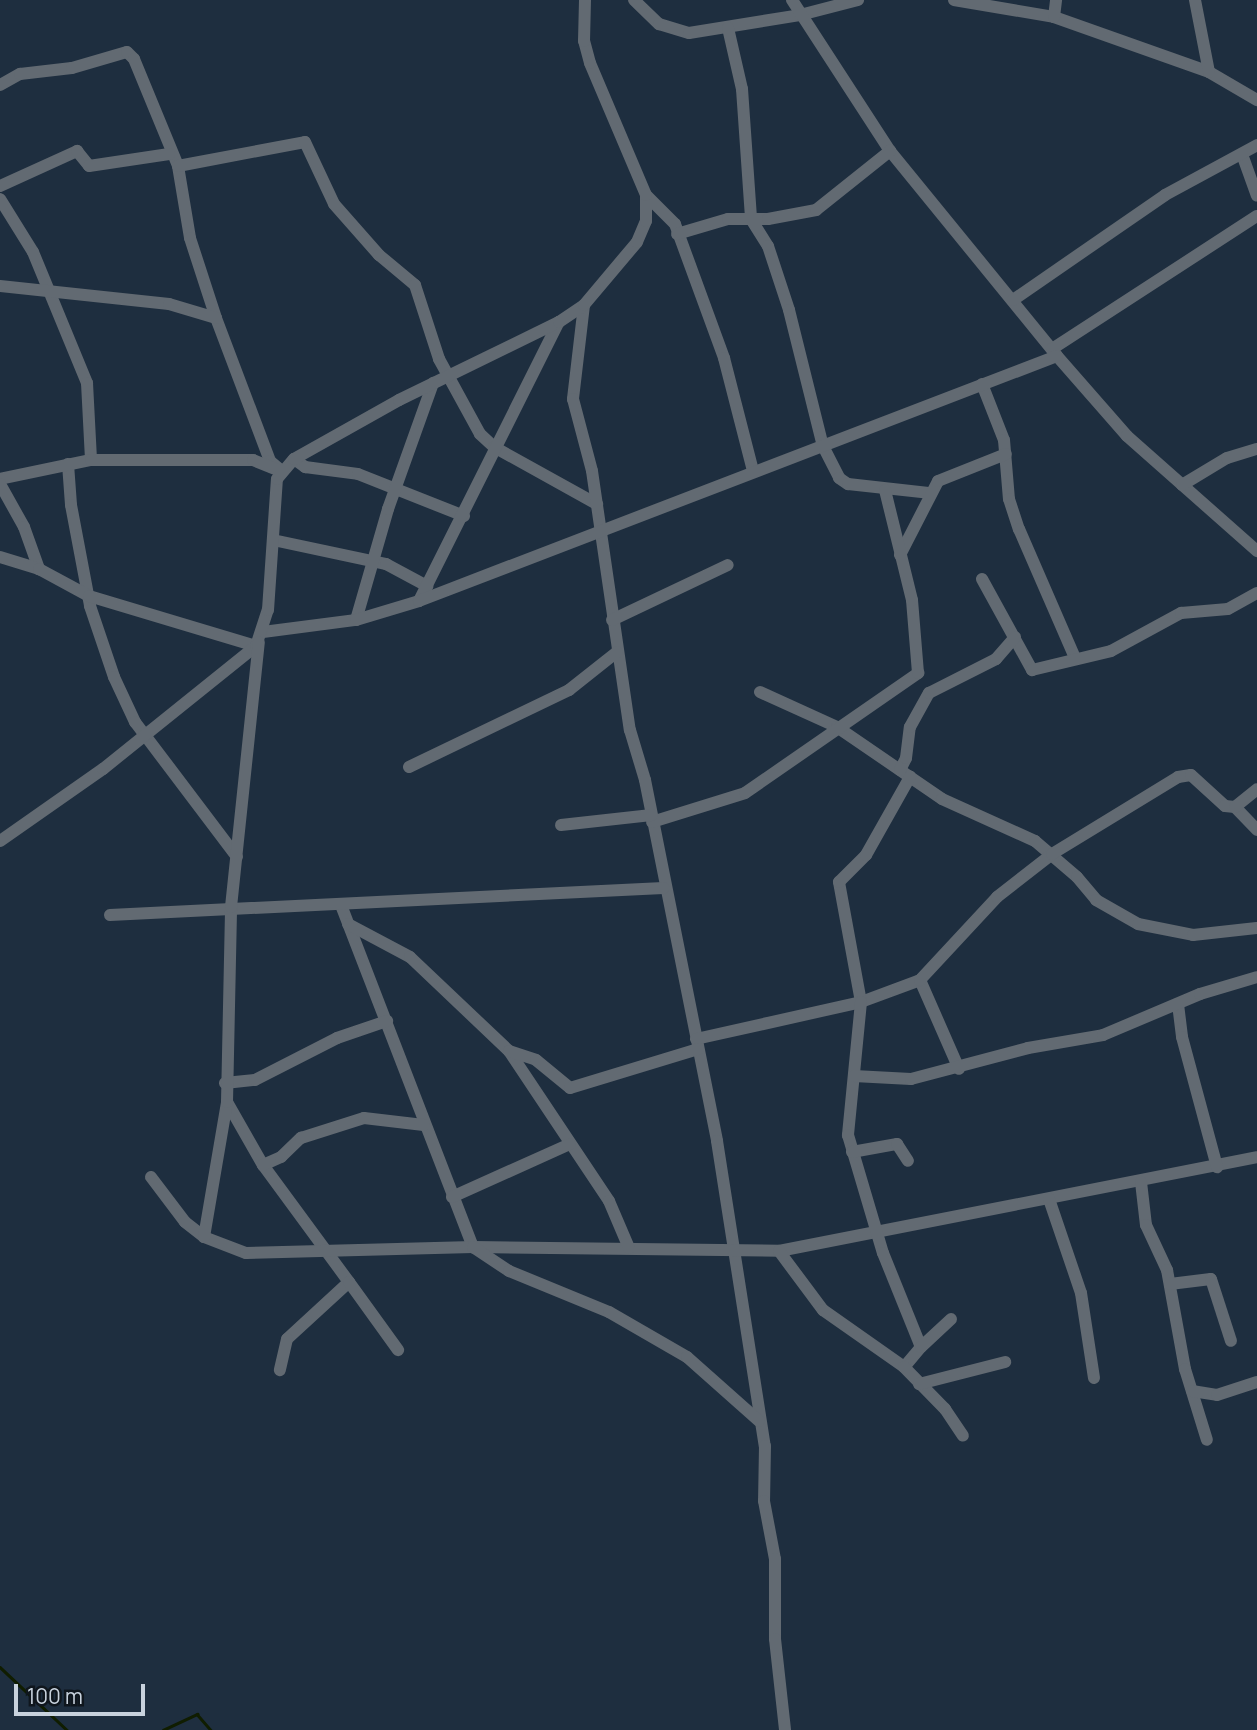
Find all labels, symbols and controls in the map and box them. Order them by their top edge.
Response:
scale bar [18,1670,149,1714]
text: 100 m [27,1682,83,1710]

